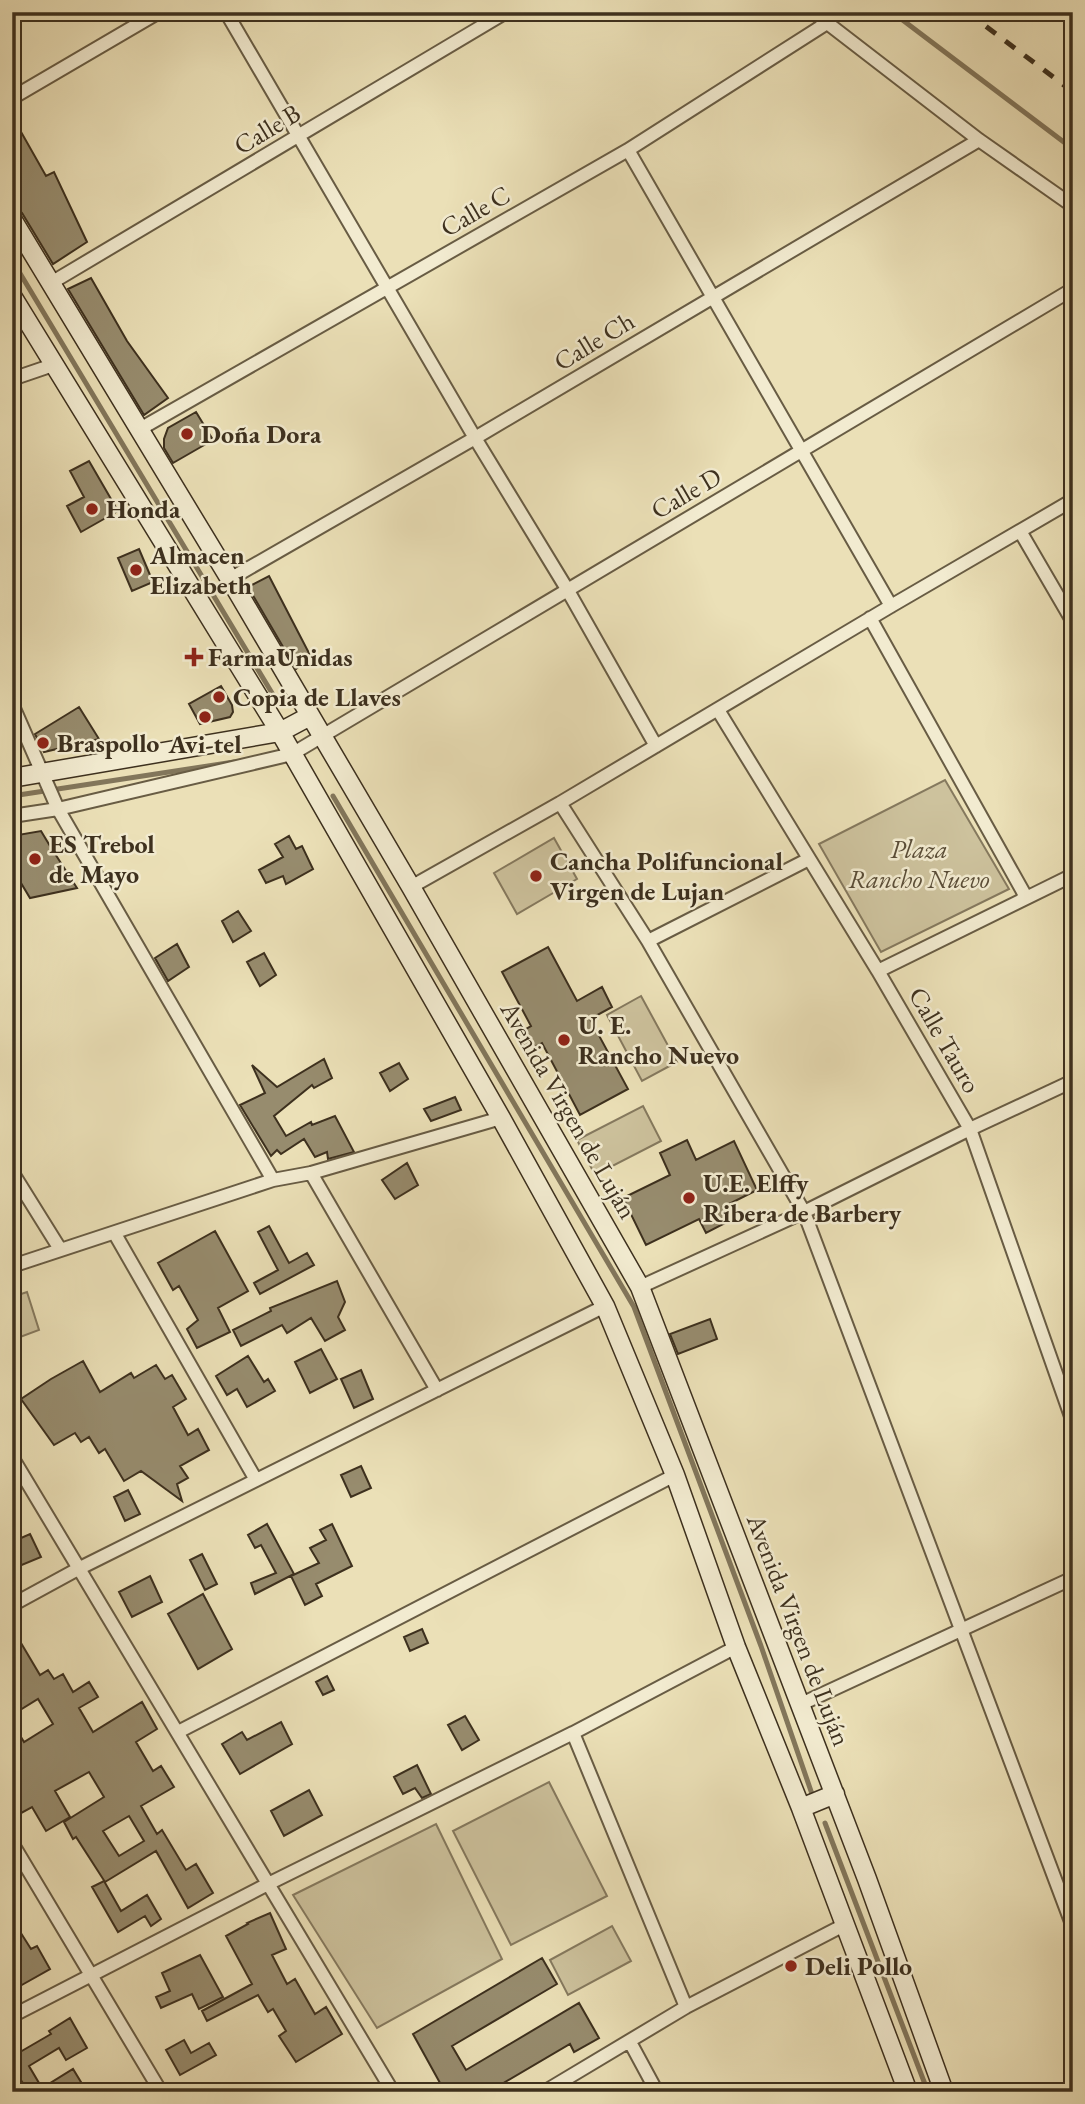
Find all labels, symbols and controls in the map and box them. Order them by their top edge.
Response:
street label: Calle B [227,96,307,162]
street label: Calle C [434,177,516,245]
street label: Calle Ch [547,304,641,378]
place label: Doña Dora [201,417,322,451]
marker: Doña Dora [179,426,195,442]
street label: Calle D [644,459,728,527]
place label: Honda [106,492,181,526]
marker: Honda [84,501,100,517]
place label: Almacen Elizabeth [149,538,252,602]
marker: Almacen Elizabeth [128,562,144,578]
place label: FarmaUnidas [208,640,353,674]
marker: FarmaUnidas [186,649,202,665]
place label: Copia de Llaves [233,680,401,714]
marker: Copia de Llaves [211,689,227,705]
marker: Avi-tel [197,709,213,725]
place label: Braspollo [57,726,159,760]
place label: Avi-tel [167,727,242,761]
marker: Braspollo [35,735,51,751]
place label: ES Trebol de Mayo [49,827,155,891]
park label: Plaza Rancho Nuevo [848,832,990,896]
place label: Cancha Polifuncional Virgen de Lujan [550,844,783,908]
marker: ES Trebol de Mayo [27,851,43,867]
marker: Cancha Polifuncional Virgen de Lujan [528,868,544,884]
street label: Calle Tauro [901,981,989,1099]
street label: Avenida Virgen de Luján [492,994,645,1225]
place label: U. E. Rancho Nuevo [578,1008,739,1072]
marker: U. E. Rancho Nuevo [556,1032,572,1048]
place label: U.E. Elffy Ribera de Barbery [703,1166,902,1230]
marker: U.E. Elffy Ribera de Barbery [681,1190,697,1206]
street label: Avenida Virgen de Luján [739,1508,859,1751]
place label: Deli Pollo [805,1949,912,1983]
marker: Deli Pollo [783,1958,799,1974]

